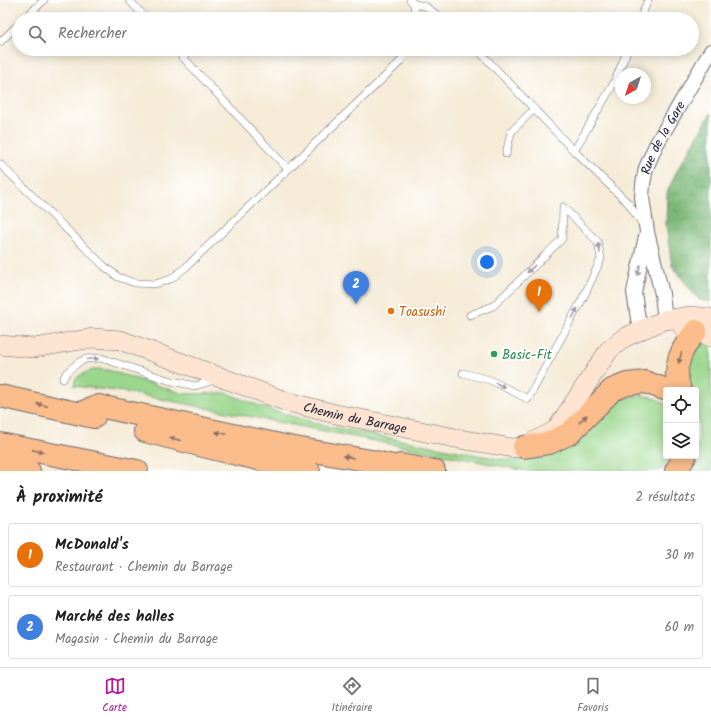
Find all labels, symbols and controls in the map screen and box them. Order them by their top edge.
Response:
search box [12,12,699,56]
text: Rechercher [58,22,126,46]
icon: search [26,23,48,45]
north arrow [615,68,651,104]
street label: Rue de la Gare [636,97,692,176]
one-way arrow [595,241,601,254]
your location [477,252,497,272]
one-way arrow [526,264,536,274]
one-way arrow [635,264,641,276]
pin: 2 [343,271,369,304]
pin: 1 [526,279,552,312]
place label: Toasushi [399,302,446,323]
marker: Toasushi [386,306,396,316]
one-way arrow [572,307,578,319]
place label: Basic-Fit [502,345,553,366]
marker: Basic-Fit [489,349,499,359]
one-way arrow [676,352,682,365]
one-way arrow [87,355,99,362]
one-way arrow [494,381,506,388]
map controls [663,387,699,459]
button: locate [663,387,699,423]
street label: Chemin du Barrage [301,397,409,440]
one-way arrow [36,402,48,408]
one-way arrow [578,414,588,424]
button: layers [663,423,699,459]
one-way arrow [215,429,227,435]
one-way arrow [169,436,181,442]
one-way arrow [32,448,44,454]
one-way arrow [342,454,355,460]
text: À proximité [16,484,103,511]
text: 2 résultats [636,487,695,508]
text: McDonald's [55,533,129,557]
text: 1 [28,545,32,566]
text: 30 m [665,545,694,566]
text: Restaurant · Chemin du Barrage [55,557,232,578]
text: Marché des halles [55,605,174,629]
text: 2 [26,617,34,638]
text: 60 m [665,617,694,638]
text: Magasin · Chemin du Barrage [55,629,218,650]
tab: Carte [102,675,127,717]
tab: Itinéraire [332,675,373,717]
tab: Favoris [577,675,609,717]

